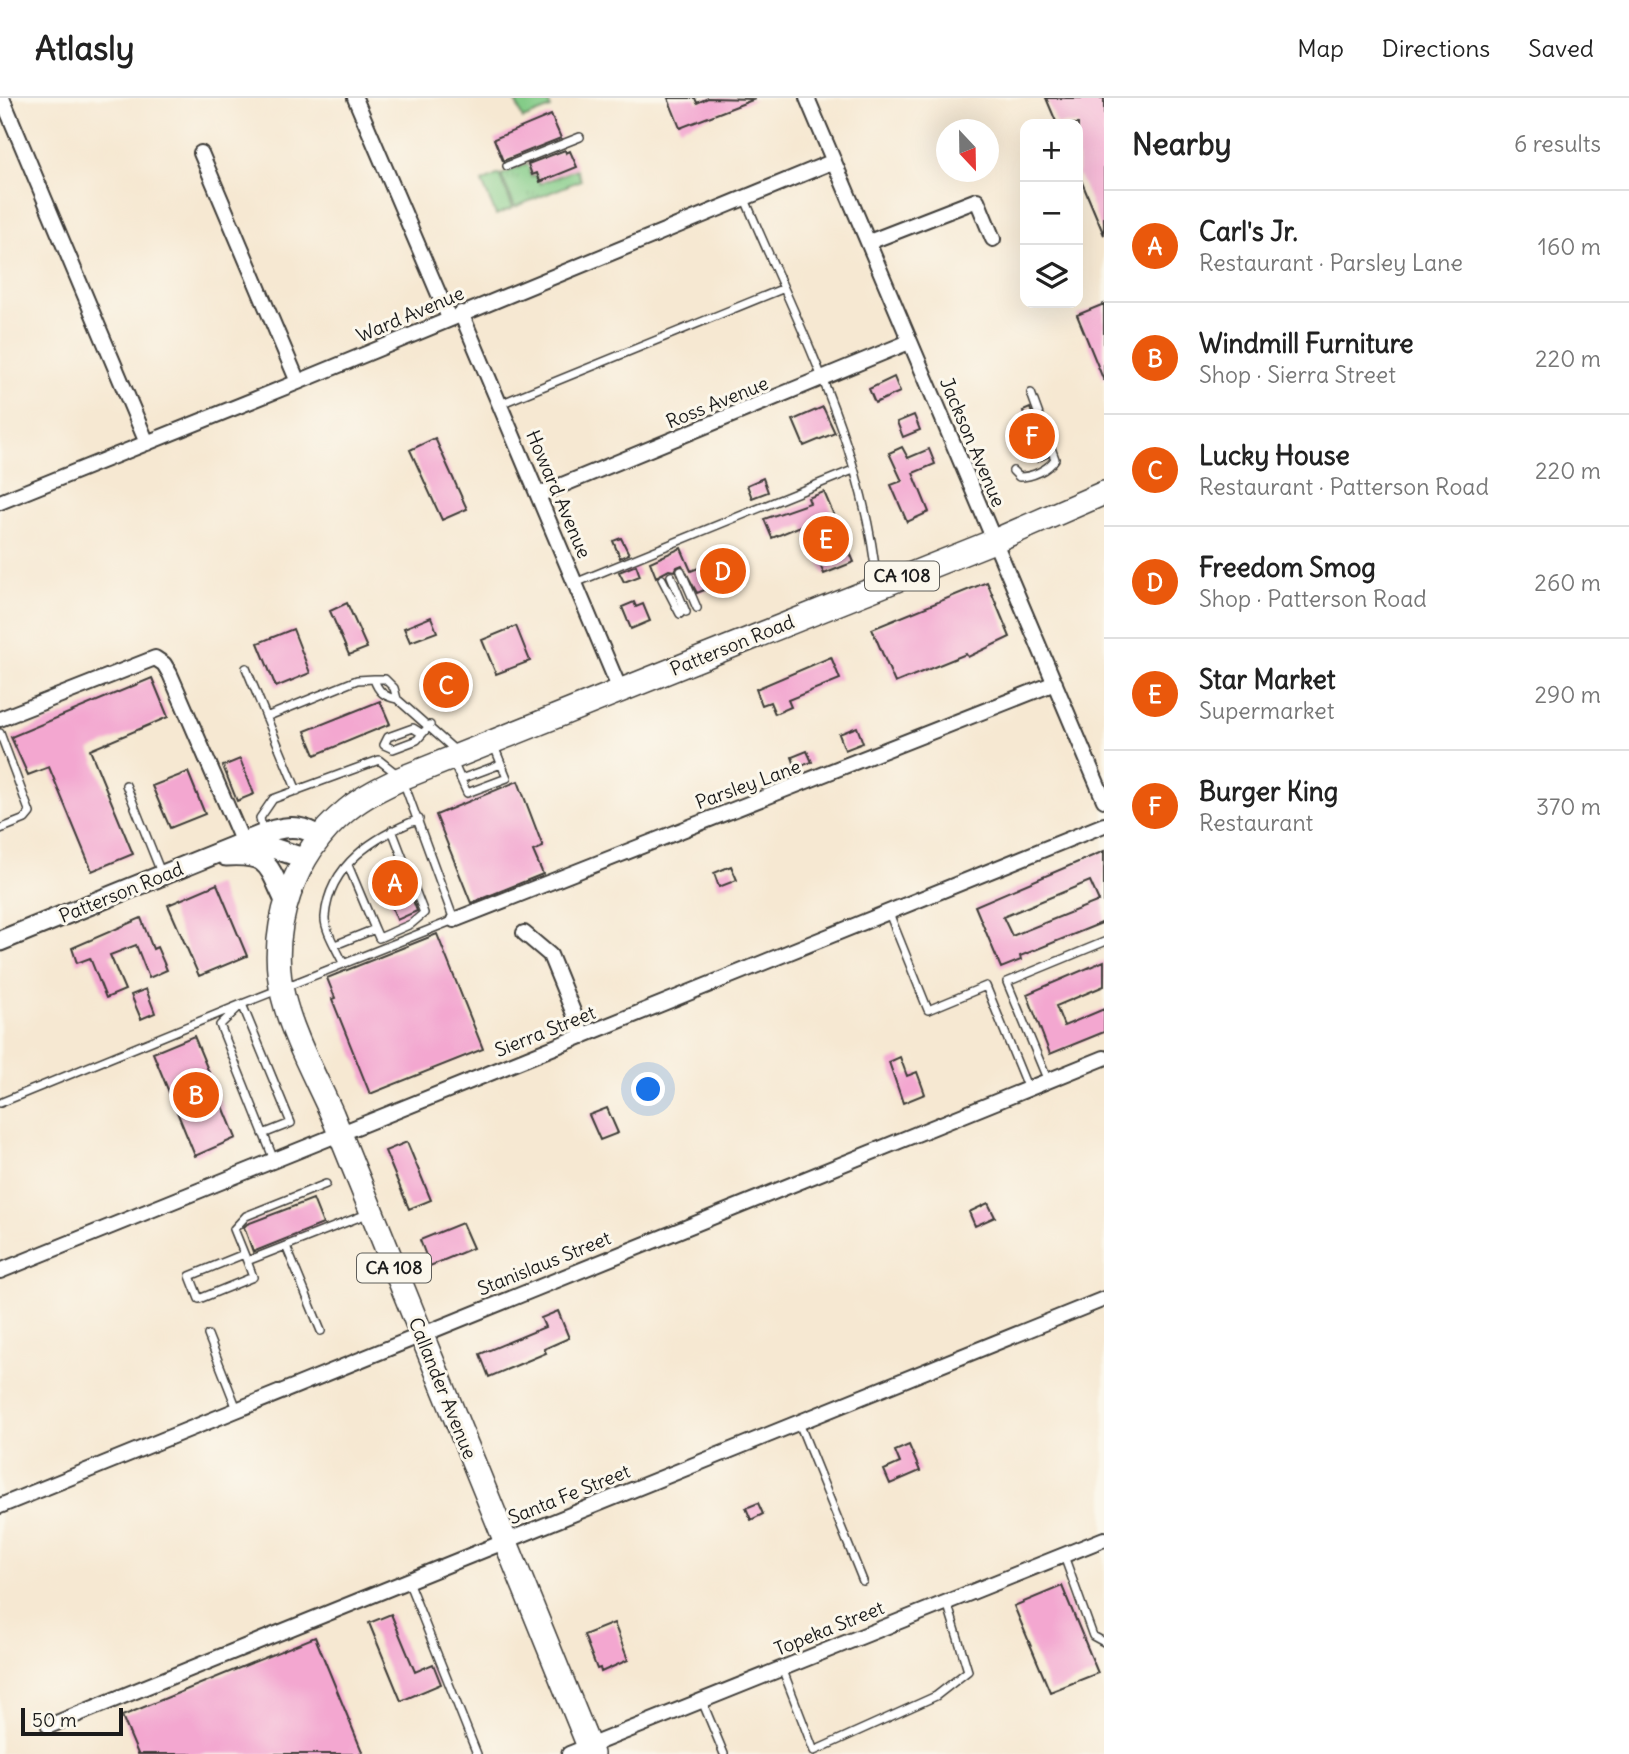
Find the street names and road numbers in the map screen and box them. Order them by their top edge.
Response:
street label: Ward Avenue [353,281,467,347]
street label: Ross Avenue [662,371,772,433]
street label: Jackson Avenue [935,374,1011,510]
street label: Howard Avenue [521,426,597,562]
road number: CA 108 [865,562,939,590]
street label: Patterson Road [666,609,798,681]
street label: Parsley Lane [692,754,804,814]
street label: Patterson Road [55,856,187,928]
street label: Sierra Street [491,1000,599,1062]
street label: Stanislaus Street [474,1225,614,1301]
road number: CA 108 [357,1254,431,1282]
street label: Callander Avenue [404,1314,482,1462]
street label: Santa Fe Street [505,1459,633,1529]
street label: Topeka Street [771,1595,887,1661]

